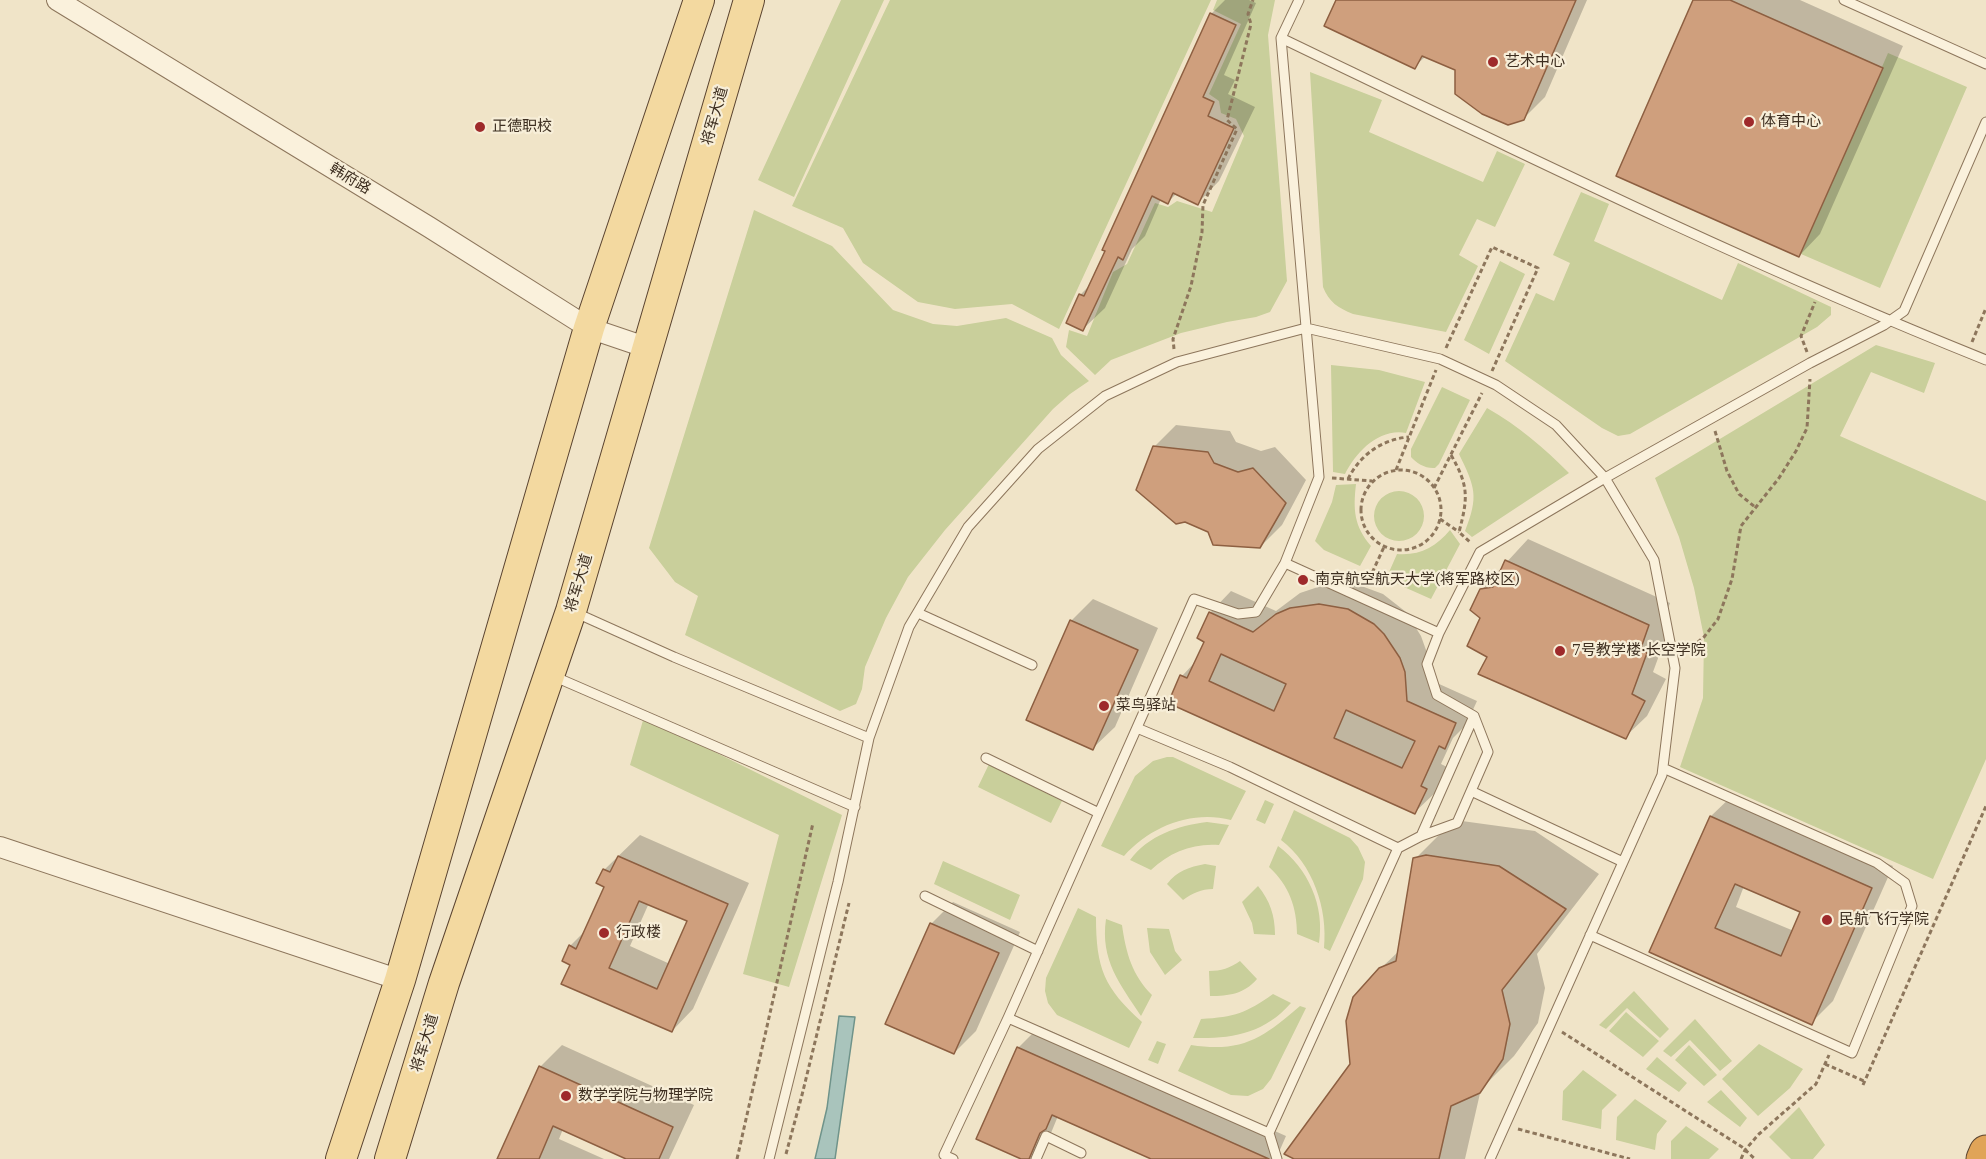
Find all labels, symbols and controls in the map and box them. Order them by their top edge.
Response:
place label: 艺术中心 [1505,53,1565,71]
marker: 艺术中心 [1486,55,1500,69]
street label: 将军大道 [698,85,732,147]
place label: 体育中心 [1761,113,1821,131]
marker: 体育中心 [1742,115,1756,129]
place label: 正德职校 [492,118,552,136]
marker: 正德职校 [473,120,487,134]
street label: 韩府路 [326,160,374,198]
street label: 将军大道 [562,552,596,614]
place label: 南京航空航天大学(将军路校区) [1315,571,1520,589]
marker: 南京航空航天大学(将军路校区) [1296,573,1310,587]
place label: 7号教学楼·长空学院 [1572,642,1706,660]
marker: 7号教学楼·长空学院 [1553,644,1567,658]
place label: 菜鸟驿站 [1116,697,1176,715]
marker: 菜鸟驿站 [1097,699,1111,713]
place label: 民航飞行学院 [1839,911,1929,929]
marker: 民航飞行学院 [1820,913,1834,927]
place label: 行政楼 [616,924,661,942]
marker: 行政楼 [597,926,611,940]
street label: 将军大道 [408,1012,442,1074]
place label: 数学学院与物理学院 [578,1087,713,1105]
marker: 数学学院与物理学院 [559,1089,573,1103]

